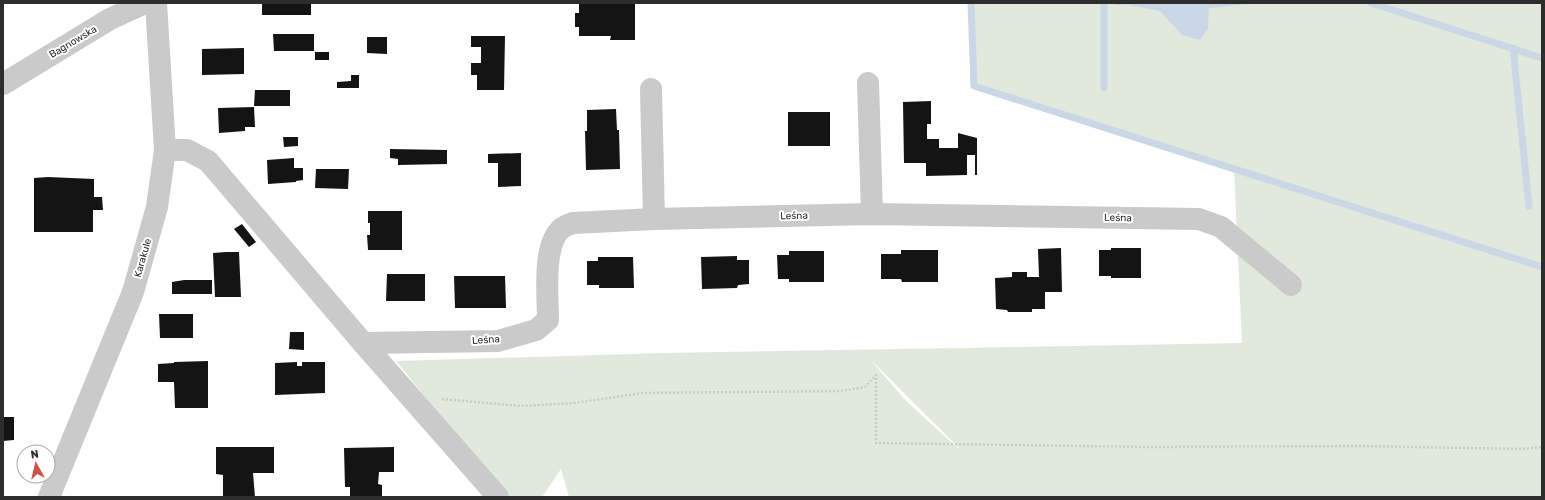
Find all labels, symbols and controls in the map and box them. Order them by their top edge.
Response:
street label: Bagnowska [47,23,99,61]
street label: Leśna [780,210,808,222]
street label: Leśna [1104,212,1132,224]
street label: Karakule [132,237,154,279]
street label: Leśna [472,333,500,347]
north arrow [16,444,56,484]
text: N [30,448,40,462]

